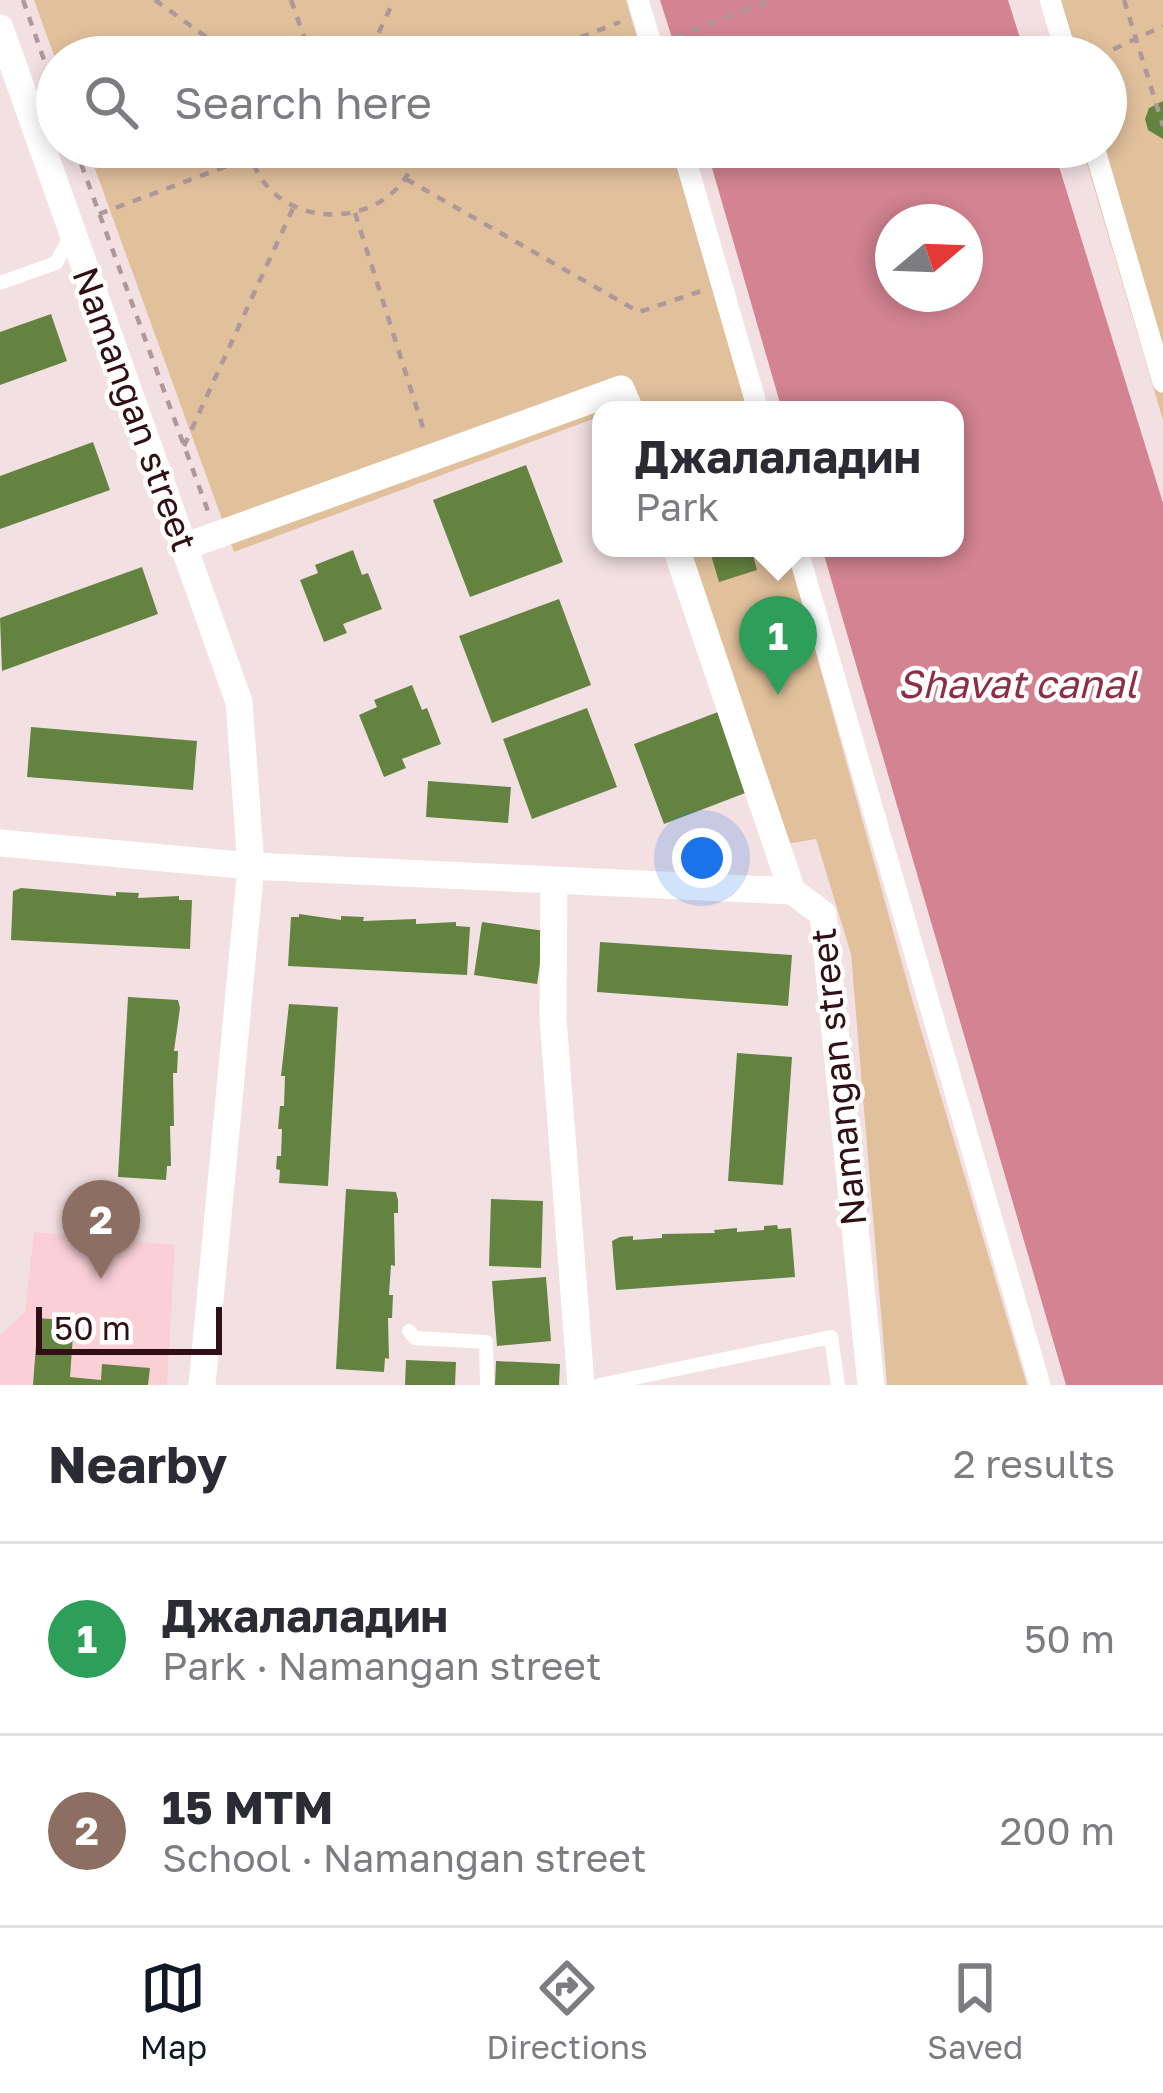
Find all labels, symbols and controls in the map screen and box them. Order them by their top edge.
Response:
search box [36,36,1127,168]
icon: search [78,69,144,135]
text: Search here [174,75,432,129]
north arrow [875,204,983,312]
street label: Namangan street [64,261,207,557]
popup [592,401,964,557]
text: Джалаладин [635,429,921,483]
text: Park [635,483,719,530]
pin: 1 [739,596,817,695]
water label: Shavat canal [897,660,1138,707]
your location [672,828,732,888]
street label: Namangan street [800,926,875,1228]
pin: 2 [62,1180,140,1279]
scale bar [36,1301,222,1354]
text: 50 m [54,1308,131,1347]
text: Nearby [48,1433,227,1494]
text: 2 results [953,1440,1115,1487]
text: Джалаладин [162,1588,448,1642]
text: 1 [77,1615,97,1662]
text: 50 m [1024,1615,1115,1662]
text: Park · Namangan street [162,1642,602,1689]
text: 15 MTM [162,1780,333,1834]
text: 2 [75,1807,99,1854]
text: 200 m [1000,1807,1115,1854]
text: School · Namangan street [162,1834,647,1881]
tab: Map [140,1955,207,2066]
tab: Directions [486,1955,648,2066]
tab: Saved [927,1955,1023,2066]

